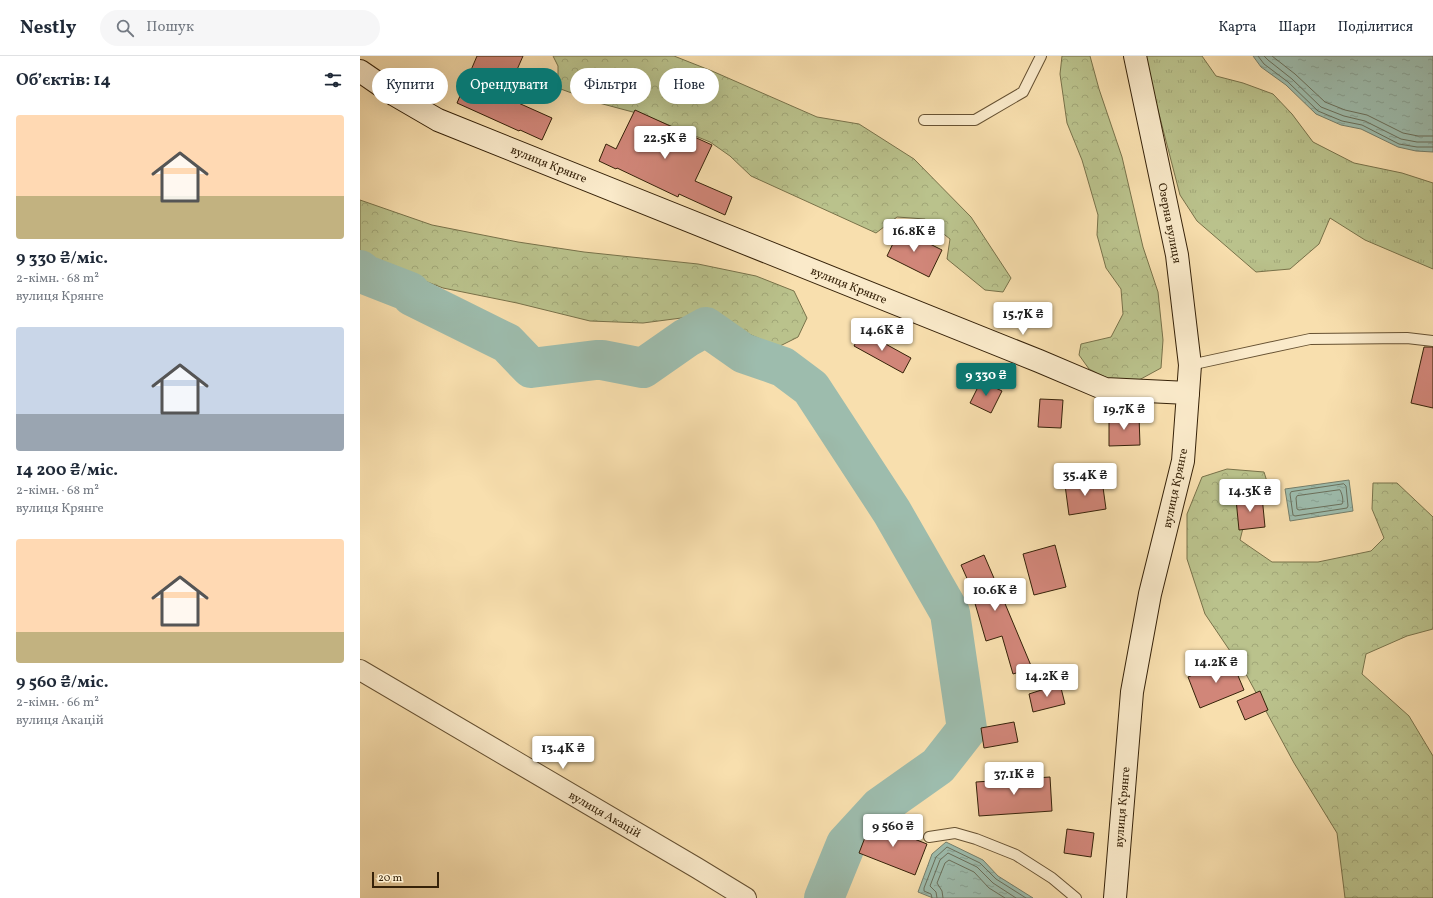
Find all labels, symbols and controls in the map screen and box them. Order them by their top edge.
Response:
search box [100,10,380,46]
text: Nestly [20,15,76,41]
icon: search [114,17,136,39]
text: Пошук [146,17,194,38]
text: Карта [1219,18,1257,37]
text: Шари [1279,18,1316,37]
text: Поділитися [1338,18,1413,37]
chip: Купити [372,68,448,104]
chip: Орендувати [456,68,562,104]
chip: Фільтри [570,68,651,104]
chip: Нове [659,68,719,104]
text: Об’єктів: 14 [16,69,111,92]
icon: filters [322,69,344,91]
pin: 22.5K ₴ [628,126,702,160]
text: 22.5K ₴ [643,130,687,148]
icon: home [144,141,216,213]
street label: вулиця Крянге [508,142,589,188]
street label: Озерна вулиця [1153,182,1185,265]
pin: 16.8K ₴ [877,219,951,253]
text: 16.8K ₴ [892,223,936,241]
text: 9 330 ₴/міс. [16,247,108,270]
street label: вулиця Крянге [808,263,889,309]
text: 2-кімн. · 68 m² [16,270,99,288]
text: вулиця Крянге [16,288,104,306]
pin: 15.7K ₴ [986,302,1060,336]
text: 15.7K ₴ [1002,306,1044,324]
pin: 14.6K ₴ [845,318,919,352]
text: 14.6K ₴ [860,322,904,340]
icon: home [144,353,216,425]
pin: 9 330 ₴ [949,363,1023,397]
text: 9 330 ₴ [965,367,1007,385]
pin: 19.7K ₴ [1087,397,1161,431]
text: 19.7K ₴ [1103,401,1145,419]
street label: вулиця Крянге [1160,447,1192,529]
text: 14 200 ₴/міс. [16,459,118,482]
pin: 35.4K ₴ [1048,463,1122,497]
text: 35.4K ₴ [1063,467,1107,485]
pin: 14.3K ₴ [1213,479,1287,513]
text: 2-кімн. · 68 m² [16,482,99,500]
text: 14.3K ₴ [1228,483,1272,501]
text: вулиця Крянге [16,500,104,518]
icon: home [144,565,216,637]
pin: 10.6K ₴ [958,578,1032,612]
text: 10.6K ₴ [973,582,1017,600]
pin: 14.2K ₴ [1179,650,1253,684]
text: 14.2K ₴ [1194,654,1238,672]
pin: 14.2K ₴ [1010,664,1084,698]
text: 14.2K ₴ [1025,668,1069,686]
text: 9 560 ₴/міс. [16,671,109,694]
text: 2-кімн. · 66 m² [16,694,99,712]
text: вулиця Акацій [16,712,104,730]
pin: 13.4K ₴ [526,736,600,770]
text: 13.4K ₴ [541,740,585,758]
pin: 37.1K ₴ [977,762,1051,796]
text: 37.1K ₴ [994,766,1034,784]
street label: вулиця Крянге [1111,766,1135,848]
street label: вулиця Акацій [565,788,644,842]
pin: 9 560 ₴ [856,814,930,848]
text: 9 560 ₴ [872,818,914,836]
scale bar [372,870,439,889]
text: 20 m [378,871,402,886]

